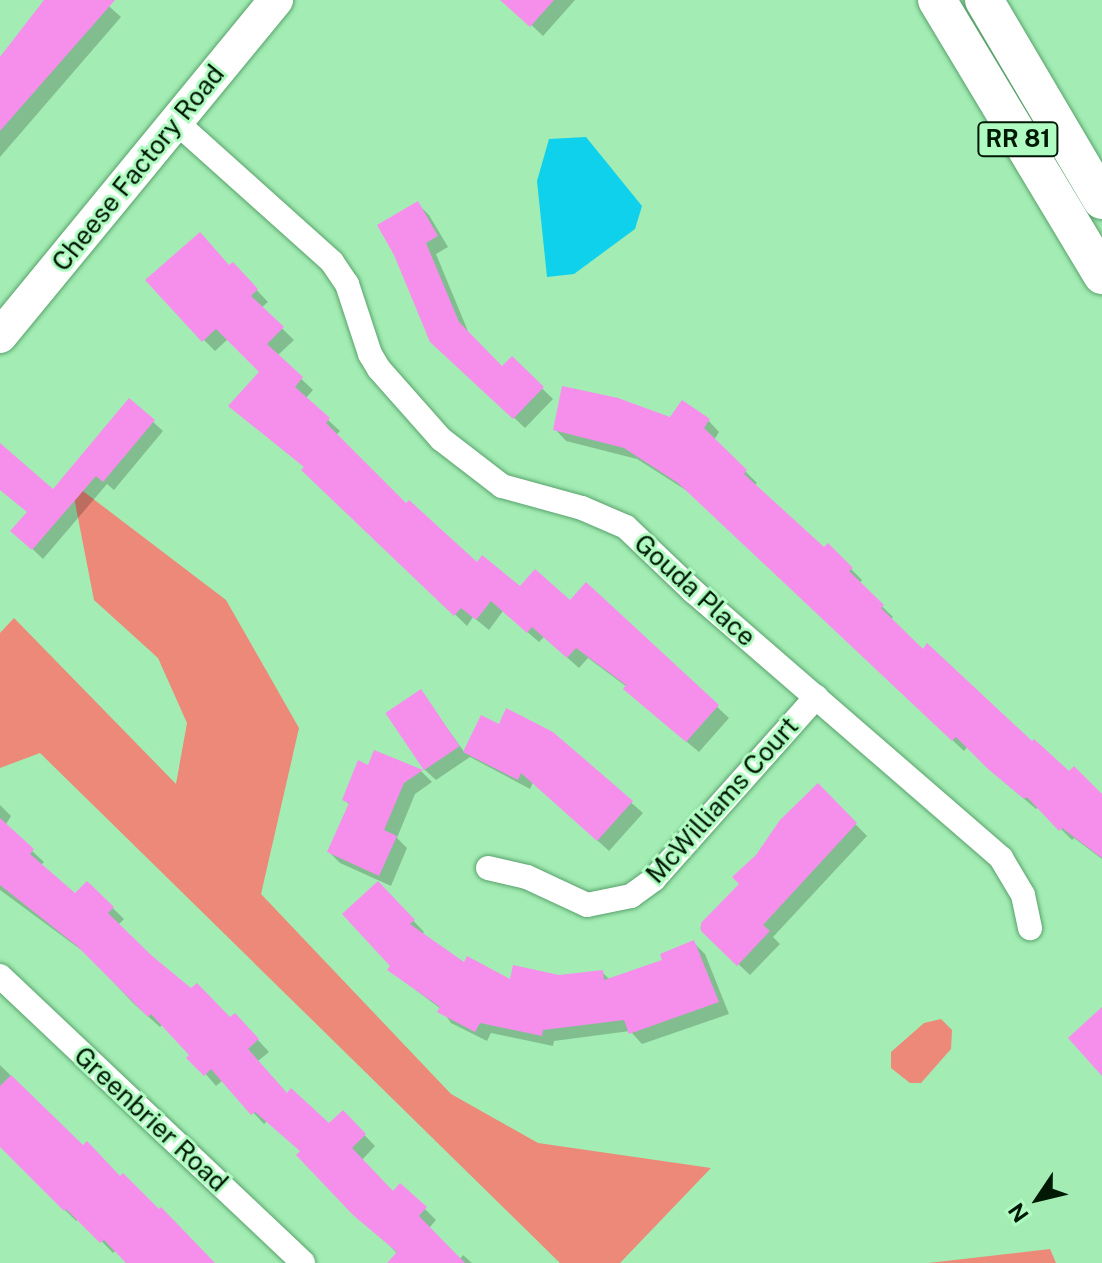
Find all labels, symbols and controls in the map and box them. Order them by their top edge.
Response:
street label: Cheese Factory Road [45,59,231,277]
road number: RR 81 [976,119,1060,159]
street label: Gouda Place [628,527,762,653]
street label: McWilliams Court [639,710,805,890]
street label: Greenbrier Road [68,1040,234,1198]
north arrow [998,1159,1078,1239]
text: N [1003,1198,1034,1227]

